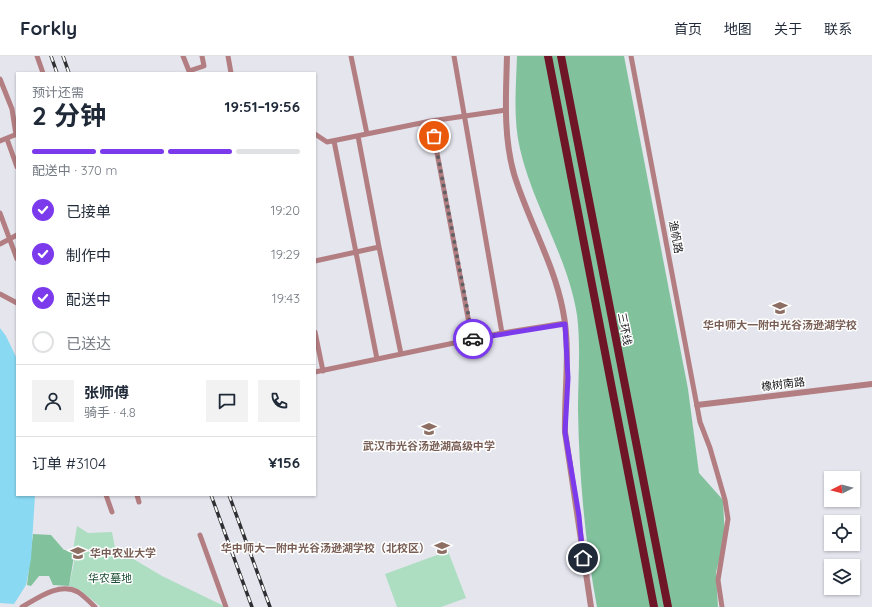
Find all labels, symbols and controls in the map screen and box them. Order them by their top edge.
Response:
text: Forkly [20,16,77,40]
text: 首页 [674,20,702,38]
text: 地图 [724,20,752,38]
text: 关于 [774,20,802,38]
text: 联系 [824,20,852,38]
text: 预计还需 [32,84,84,100]
text: 19:51–19:56 [225,97,300,116]
text: 2 分钟 [32,99,106,132]
pin [417,119,451,153]
icon: bag [423,125,445,147]
text: 配送中 · 370 m [32,162,117,178]
icon: check [32,199,54,221]
text: 已接单 [66,202,111,221]
text: 19:20 [271,202,300,218]
street label: 渔帆路 [666,219,686,255]
icon: check [32,243,54,265]
text: 制作中 [66,246,111,265]
text: 19:29 [271,246,300,262]
icon: check [32,287,54,309]
text: 配送中 [66,290,111,309]
text: 19:43 [272,290,300,306]
school or university icon: 华中师大一附中光谷汤逊湖学校 [771,299,789,317]
street label: 三环线 [615,311,635,347]
place label: 华中师大一附中光谷汤逊湖学校 [703,318,857,332]
courier [453,319,493,359]
icon: car [462,328,484,350]
text: 已送达 [66,334,111,353]
street label: 橡树南路 [760,374,806,394]
button: person [32,380,74,422]
button: chat [206,380,248,422]
button: phone [258,380,300,422]
text: 张师傅 [84,383,129,402]
text: 骑手 · 4.8 [84,404,136,420]
school or university icon: 武汉市光谷汤逊湖高级中学 [420,420,438,438]
place label: 武汉市光谷汤逊湖高级中学 [363,439,495,453]
text: ¥156 [268,453,300,472]
text: 订单 #3104 [32,454,106,473]
north arrow [824,471,860,507]
map controls [824,471,860,595]
button: locate [824,515,860,551]
school or university icon: 华中师大一附中光谷汤逊湖学校（北校区） [433,539,451,557]
place label: 华中师大一附中光谷汤逊湖学校（北校区） [221,541,430,555]
pin [566,541,600,575]
school or university icon: 华中农业大学 [69,544,87,562]
place label: 华中农业大学 [90,546,156,560]
icon: home [572,547,594,569]
button: layers [824,559,860,595]
park label: 华农墓地 [88,571,132,585]

